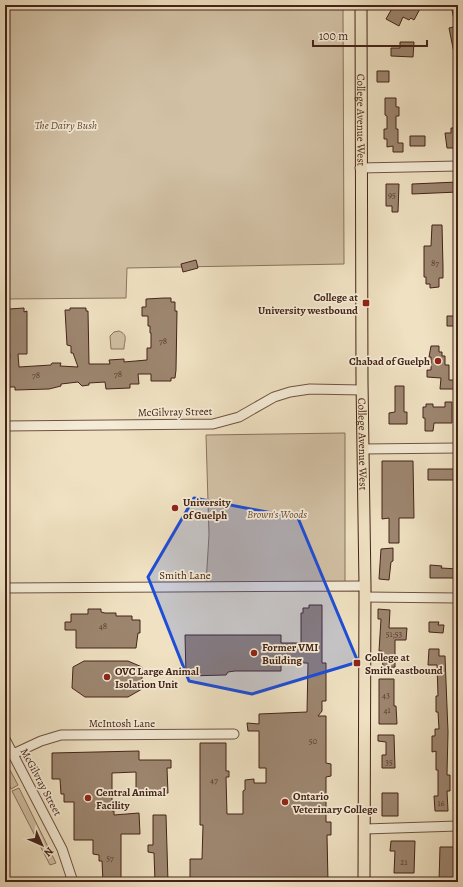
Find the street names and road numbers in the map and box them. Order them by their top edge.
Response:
street label: College Avenue West [354,74,369,167]
street label: College Avenue West [355,398,371,491]
street label: McGilvray Street [138,404,213,420]
street label: Smith Lane [159,568,211,583]
street label: McIntosh Lane [89,716,155,731]
street label: McGilvray Street [17,745,65,819]

